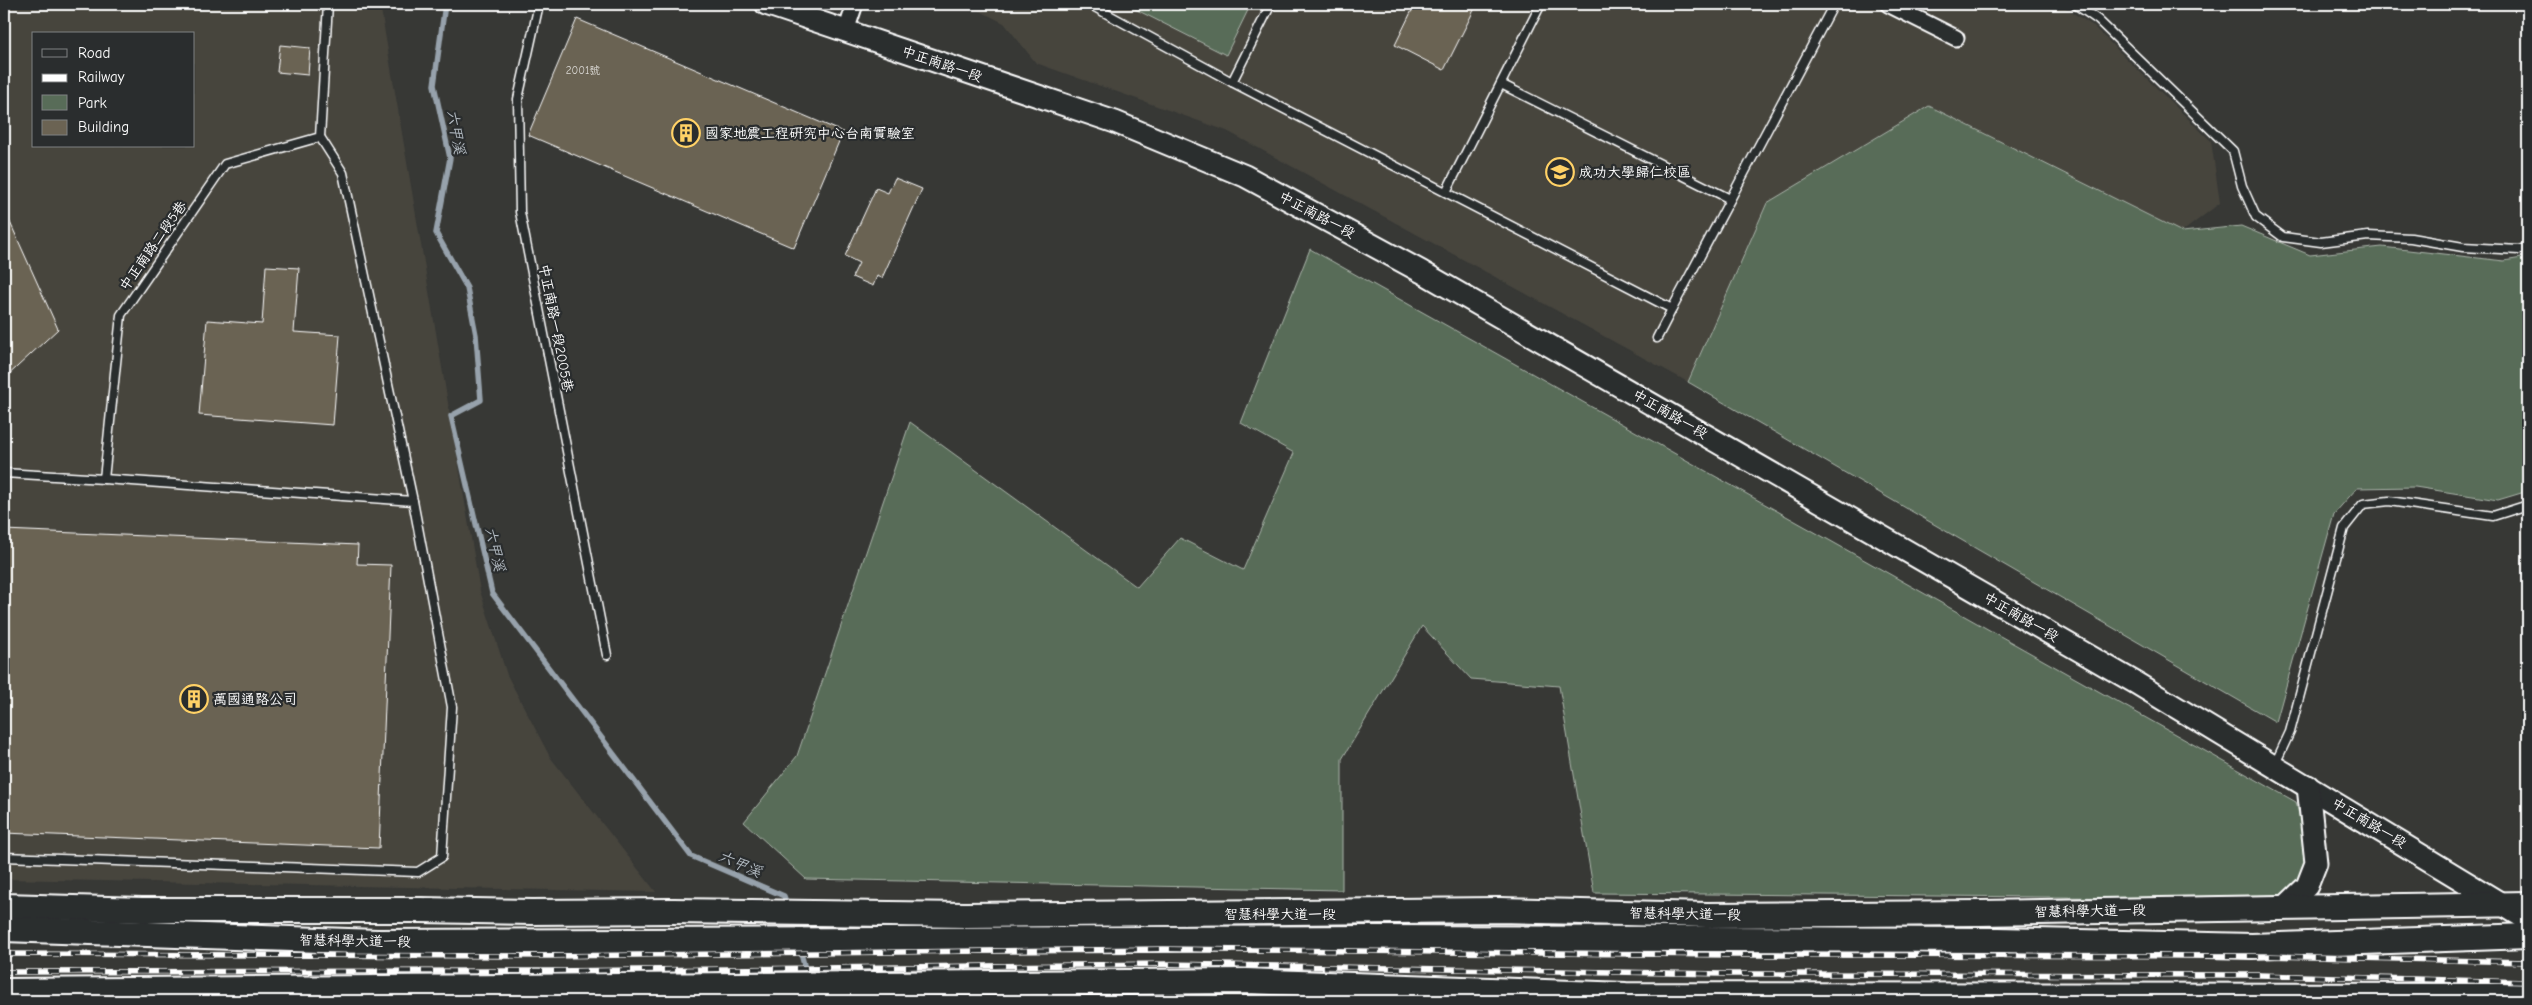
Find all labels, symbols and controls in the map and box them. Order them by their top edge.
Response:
legend [32,32,195,148]
street label: 中正南路一段 [900,42,984,86]
text: Road [78,44,110,62]
house number: 2001號 [566,64,600,77]
text: Railway [78,68,125,86]
text: Park [78,94,107,112]
water label: 六甲溪 [443,108,469,157]
text: Building [78,118,129,136]
building icon: 國家地震工程研究中心台南實驗室 [671,118,701,148]
place label: 國家地震工程研究中心台南實驗室 [705,125,915,142]
school or university icon: 成功大學歸仁校區 [1545,157,1575,187]
place label: 成功大學歸仁校區 [1579,164,1691,181]
street label: 中正南路一段 [1276,188,1358,242]
street label: 中正南路二段5巷 [116,197,191,294]
street label: 中正南路一段2005巷 [535,263,577,394]
street label: 中正南路一段 [1629,386,1711,442]
water label: 六甲溪 [481,525,509,574]
street label: 中正南路一段 [1980,589,2062,645]
building icon: 萬國通路公司 [179,684,209,714]
place label: 萬國通路公司 [213,691,297,708]
street label: 中正南路一段 [2329,794,2409,852]
water label: 六甲溪 [716,847,765,881]
street label: 智慧科學大道一段 [2034,902,2146,920]
street label: 智慧科學大道一段 [1629,905,1741,923]
street label: 智慧科學大道一段 [1224,906,1336,923]
street label: 智慧科學大道一段 [299,932,411,950]

